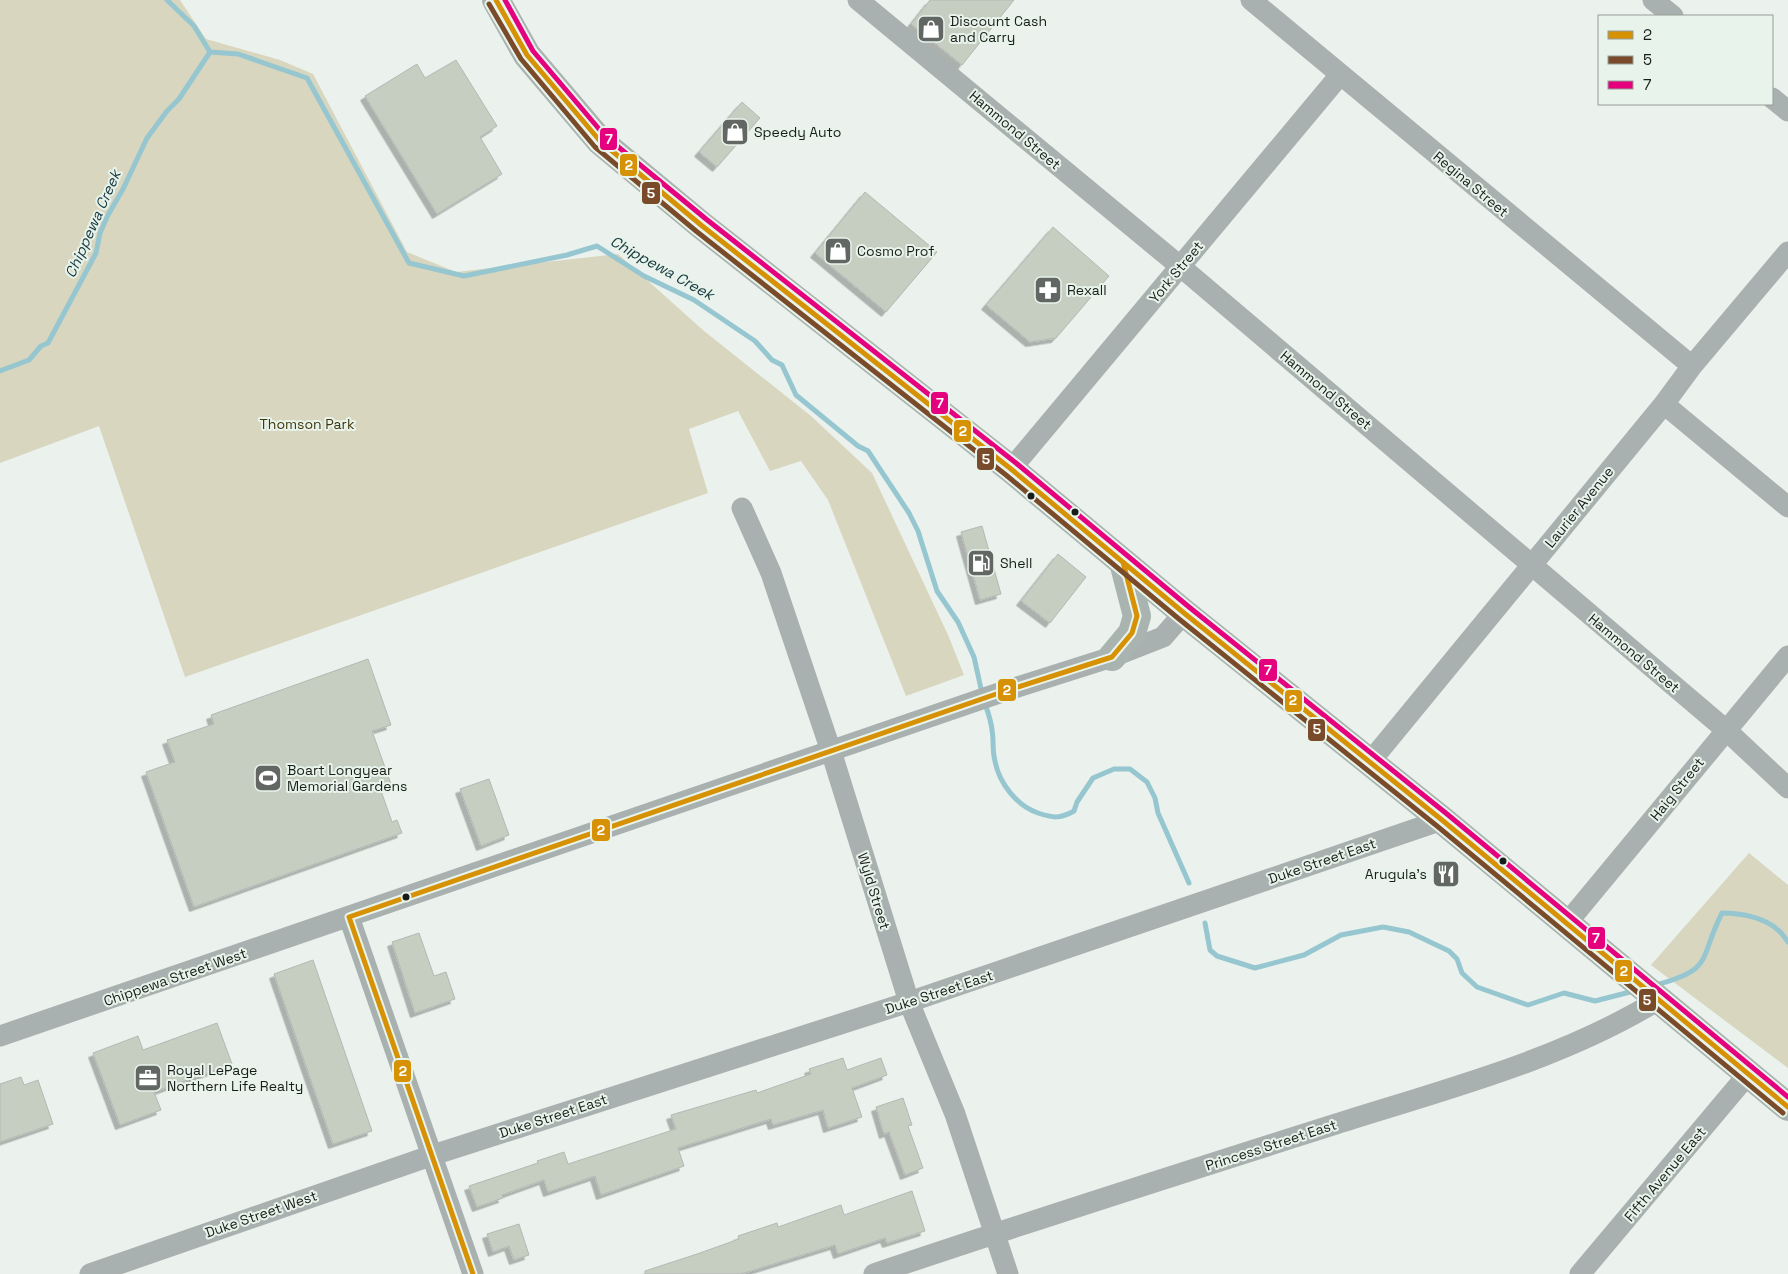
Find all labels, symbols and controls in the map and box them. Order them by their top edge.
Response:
place label: Discount Cash and Carry [950,12,1047,46]
shop icon: Discount Cash and Carry [916,14,946,44]
legend [1598,15,1773,105]
text: 2 [1643,25,1652,44]
text: 5 [1643,50,1652,69]
text: 7 [1643,75,1651,94]
street label: Hammond Street [966,86,1064,174]
shop icon: Speedy Auto [720,117,750,147]
place label: Speedy Auto [754,123,841,141]
line badge: 7 [599,127,618,151]
text: 7 [605,130,613,148]
street label: Regina Street [1430,147,1512,221]
line badge: 2 [619,153,638,177]
text: 2 [625,156,633,174]
water label: Chippewa Creek [60,165,126,281]
line badge: 5 [641,181,661,205]
text: 5 [647,184,655,202]
water label: Chippewa Creek [607,231,719,305]
shop icon: Cosmo Prof [823,236,853,266]
street label: York Street [1145,237,1207,307]
place label: Cosmo Prof [857,242,934,260]
pharmacy icon: Rexall [1033,275,1063,305]
place label: Rexall [1067,281,1107,299]
street label: Hammond Street [1277,346,1375,434]
line badge: 7 [930,391,949,415]
text: 7 [936,394,944,412]
park label: Thomson Park [260,415,355,433]
line badge: 2 [953,419,972,443]
text: 2 [959,422,967,440]
line badge: 5 [976,447,995,471]
text: 5 [982,450,990,468]
street label: Laurier Avenue [1541,463,1617,551]
unlabelled marker [1026,491,1036,501]
unlabelled marker [1070,507,1080,517]
fuel station icon: Shell [966,548,996,578]
place label: Shell [1000,554,1032,572]
street label: Hammond Street [1585,609,1683,697]
line badge: 7 [1258,658,1278,682]
text: 7 [1264,661,1272,679]
line badge: 2 [997,678,1017,702]
text: 2 [1003,681,1011,699]
line badge: 2 [1284,689,1303,713]
text: 2 [1289,691,1297,709]
line badge: 5 [1307,718,1326,742]
text: 5 [1313,720,1321,738]
street label: Haig Street [1646,754,1708,824]
place label: Boart Longyear Memorial Gardens [287,761,407,795]
sports icon: Boart Longyear Memorial Gardens [253,763,283,793]
line badge: 2 [591,818,611,842]
text: 2 [597,821,605,839]
street label: Duke Street East [1266,834,1378,888]
street label: Wyld Street [854,850,894,932]
unlabelled marker [1498,856,1508,866]
restaurant icon: Arugula’s [1431,859,1461,889]
place label: Arugula’s [1365,865,1427,883]
unlabelled marker [401,892,411,902]
line badge: 7 [1587,926,1606,950]
text: 7 [1592,929,1600,947]
street label: Chippewa Street West [101,944,249,1010]
line badge: 2 [1614,959,1633,983]
text: 2 [1620,962,1628,980]
street label: Duke Street East [883,966,995,1018]
line badge: 5 [1638,988,1657,1012]
text: 5 [1643,991,1651,1009]
line badge: 2 [393,1059,412,1083]
place label: Royal LePage Northern Life Realty [167,1061,303,1095]
text: 2 [399,1062,407,1080]
office icon: Royal LePage Northern Life Realty [133,1063,163,1093]
street label: Duke Street East [497,1090,609,1142]
street label: Princess Street East [1203,1115,1339,1175]
street label: Fifth Avenue East [1620,1123,1710,1225]
street label: Duke Street West [203,1186,319,1242]

